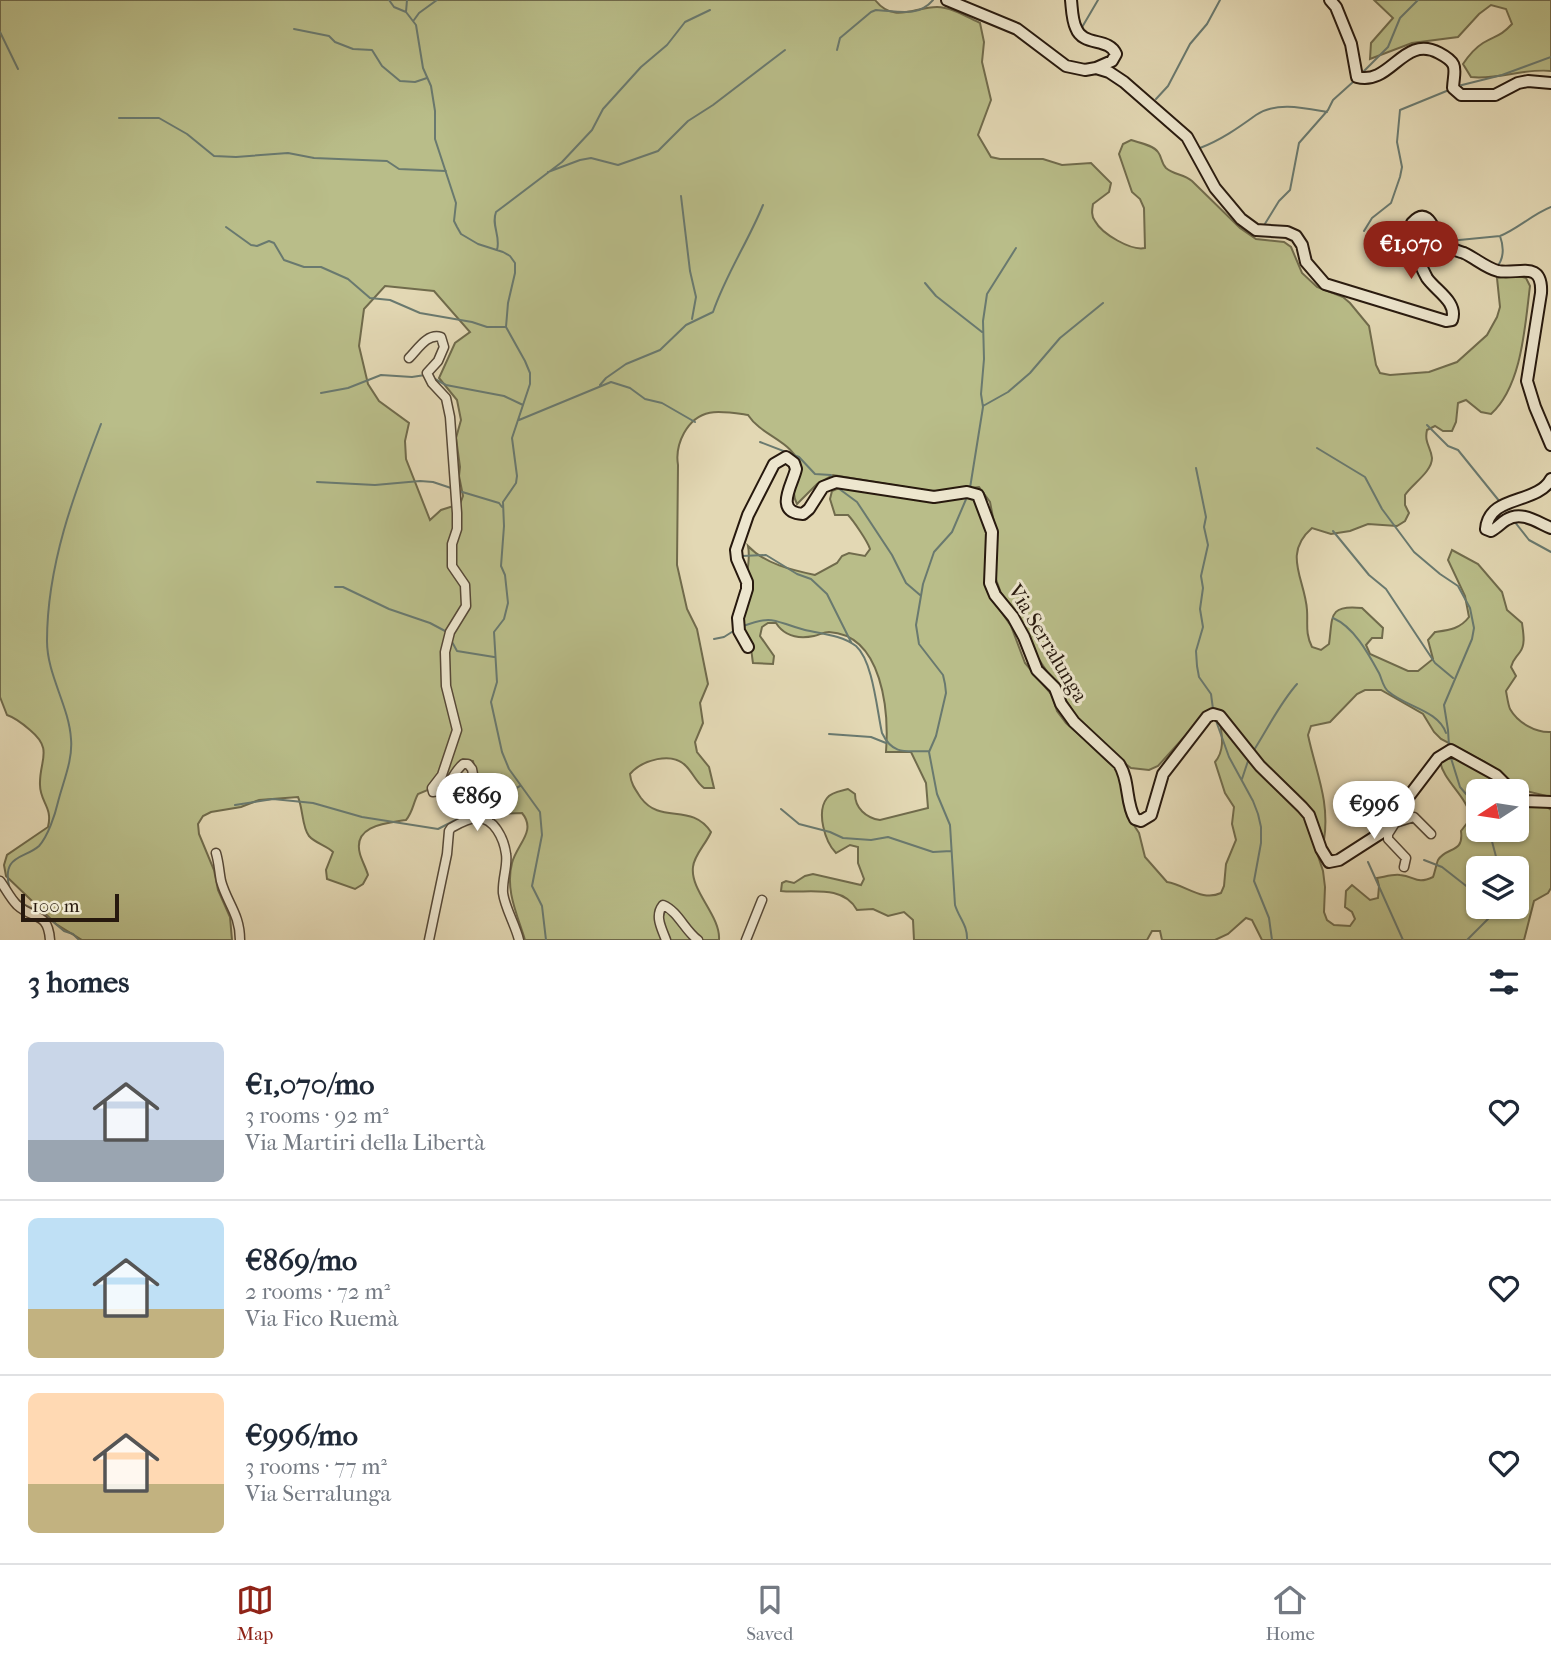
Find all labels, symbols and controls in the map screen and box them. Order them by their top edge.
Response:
pin: €1,070 [1354,222,1468,281]
text: €1,070 [1379,230,1443,257]
street label: Via Serralunga [1003,579,1093,707]
pin: €869 [436,774,518,833]
north arrow [1466,779,1530,842]
map controls [1466,779,1529,919]
text: €869 [452,782,502,809]
pin: €996 [1333,782,1415,841]
text: €996 [1349,790,1399,817]
button: layers [1466,856,1529,919]
scale bar [21,891,119,923]
text: 100 m [32,895,80,917]
icon: filters [1485,963,1523,1001]
text: 3 homes [28,965,129,1000]
text: €1,070/mo [245,1067,375,1102]
icon: home [84,1070,168,1154]
icon: heart [1485,1093,1523,1131]
text: 3 rooms · 92 m² [245,1102,389,1129]
text: Via Martiri della Libertà [245,1129,485,1156]
text: €869/mo [245,1243,357,1278]
icon: home [84,1246,168,1330]
icon: heart [1485,1269,1523,1307]
text: 2 rooms · 72 m² [245,1278,390,1305]
text: Via Fico Ruemà [245,1305,398,1332]
text: €996/mo [245,1418,358,1453]
icon: home [84,1421,168,1505]
icon: heart [1485,1444,1523,1482]
text: 3 rooms · 77 m² [245,1453,387,1480]
text: Via Serralunga [245,1480,391,1507]
tab: Map [236,1581,274,1645]
tab: Saved [746,1581,793,1645]
tab: Home [1265,1581,1315,1645]

